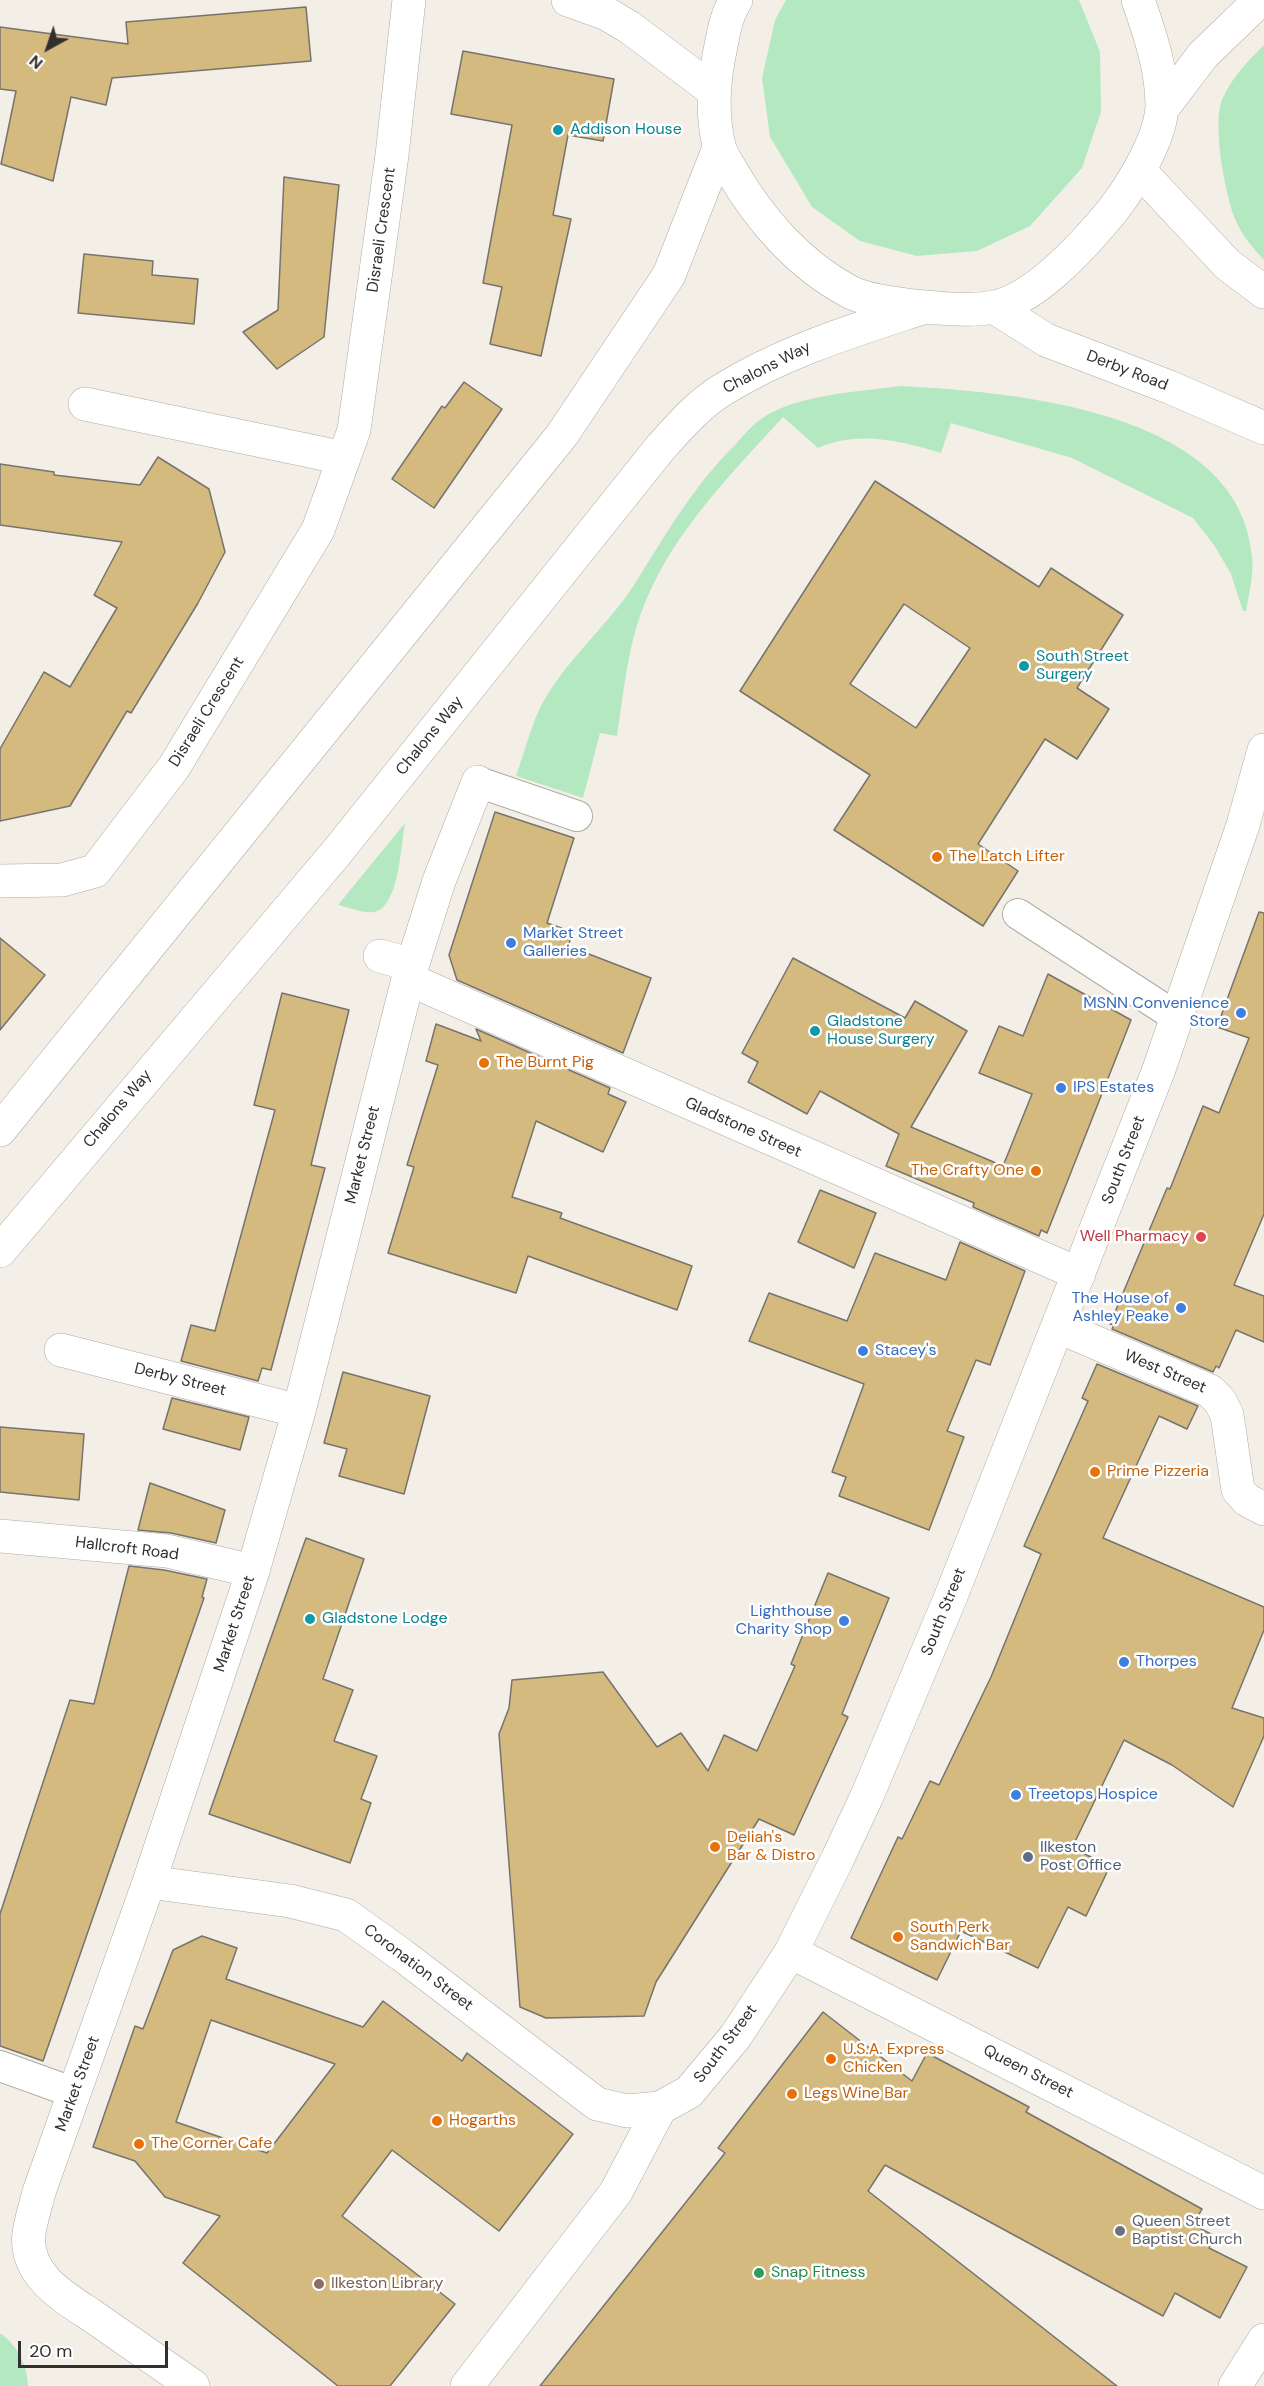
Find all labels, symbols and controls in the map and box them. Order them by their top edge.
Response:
north arrow [18,18,78,78]
text: N [25,50,47,74]
place label: Addison House [570,120,682,140]
marker: Addison House [551,123,565,137]
street label: Disraeli Crescent [364,166,400,294]
street label: Chalons Way [720,338,814,398]
street label: Derby Road [1084,347,1170,395]
place label: South Street Surgery [1036,647,1129,685]
street label: Disraeli Crescent [165,653,249,771]
marker: South Street Surgery [1017,659,1031,673]
street label: Chalons Way [392,693,468,779]
place label: The Latch Lifter [949,847,1065,867]
marker: The Latch Lifter [930,850,944,864]
place label: Market Street Galleries [523,924,623,962]
marker: Market Street Galleries [504,936,518,950]
place label: MSNN Convenience Store [1083,994,1229,1032]
marker: MSNN Convenience Store [1234,1006,1248,1020]
place label: Gladstone House Surgery [827,1012,935,1050]
marker: Gladstone House Surgery [808,1024,822,1038]
place label: The Burnt Pig [496,1053,594,1073]
marker: The Burnt Pig [477,1056,491,1070]
street label: Chalons Way [80,1066,156,1152]
place label: IPS Estates [1073,1078,1154,1098]
marker: IPS Estates [1054,1081,1068,1095]
street label: Gladstone Street [682,1094,804,1162]
street label: Market Street [342,1104,384,1206]
street label: South Street [1098,1113,1150,1207]
place label: The Crafty One [911,1161,1024,1181]
marker: The Crafty One [1029,1164,1043,1178]
place label: Well Pharmacy [1080,1227,1189,1247]
marker: Well Pharmacy [1194,1230,1208,1244]
place label: The House of Ashley Peake [1072,1289,1169,1327]
marker: The House of Ashley Peake [1174,1301,1188,1315]
place label: Stacey's [875,1341,937,1361]
marker: Stacey's [856,1344,870,1358]
street label: West Street [1121,1346,1209,1398]
street label: Derby Street [132,1359,228,1401]
place label: Prime Pizzeria [1107,1462,1209,1482]
marker: Prime Pizzeria [1088,1465,1102,1479]
street label: Hallcroft Road [74,1533,180,1565]
street label: South Street [918,1565,970,1659]
street label: Market Street [210,1573,260,1675]
place label: Lighthouse Charity Shop [735,1602,832,1640]
place label: Gladstone Lodge [322,1609,447,1629]
marker: Gladstone Lodge [303,1612,317,1626]
marker: Lighthouse Charity Shop [837,1614,851,1628]
place label: Thorpes [1136,1652,1197,1672]
marker: Thorpes [1117,1655,1131,1669]
place label: Treetops Hospice [1028,1785,1158,1805]
marker: Treetops Hospice [1009,1788,1023,1802]
place label: Deliah's Bar & Distro [727,1828,815,1866]
place label: Ilkeston Post Office [1040,1838,1122,1876]
marker: Deliah's Bar & Distro [708,1840,722,1854]
marker: Ilkeston Post Office [1021,1850,1035,1864]
place label: South Perk Sandwich Bar [910,1918,1010,1956]
street label: Coronation Street [359,1921,477,2015]
marker: South Perk Sandwich Bar [891,1930,905,1944]
street label: South Street [690,2001,762,2087]
street label: Market Street [52,2034,104,2134]
place label: U.S.A. Express Chicken [843,2040,945,2078]
street label: Queen Street [980,2041,1076,2103]
marker: U.S.A. Express Chicken [824,2052,838,2066]
place label: Legs Wine Bar [804,2084,908,2104]
marker: Legs Wine Bar [785,2087,799,2101]
place label: Hogarths [449,2111,516,2131]
marker: Hogarths [430,2114,444,2128]
place label: The Corner Cafe [151,2134,272,2154]
marker: The Corner Cafe [132,2137,146,2151]
place label: Queen Street Baptist Church [1132,2212,1242,2250]
marker: Queen Street Baptist Church [1113,2224,1127,2238]
place label: Snap Fitness [771,2263,865,2283]
marker: Snap Fitness [752,2266,766,2280]
place label: Ilkeston Library [331,2274,443,2294]
marker: Ilkeston Library [312,2277,326,2291]
scale bar [21,2329,171,2367]
text: 20 m [29,2339,72,2363]

